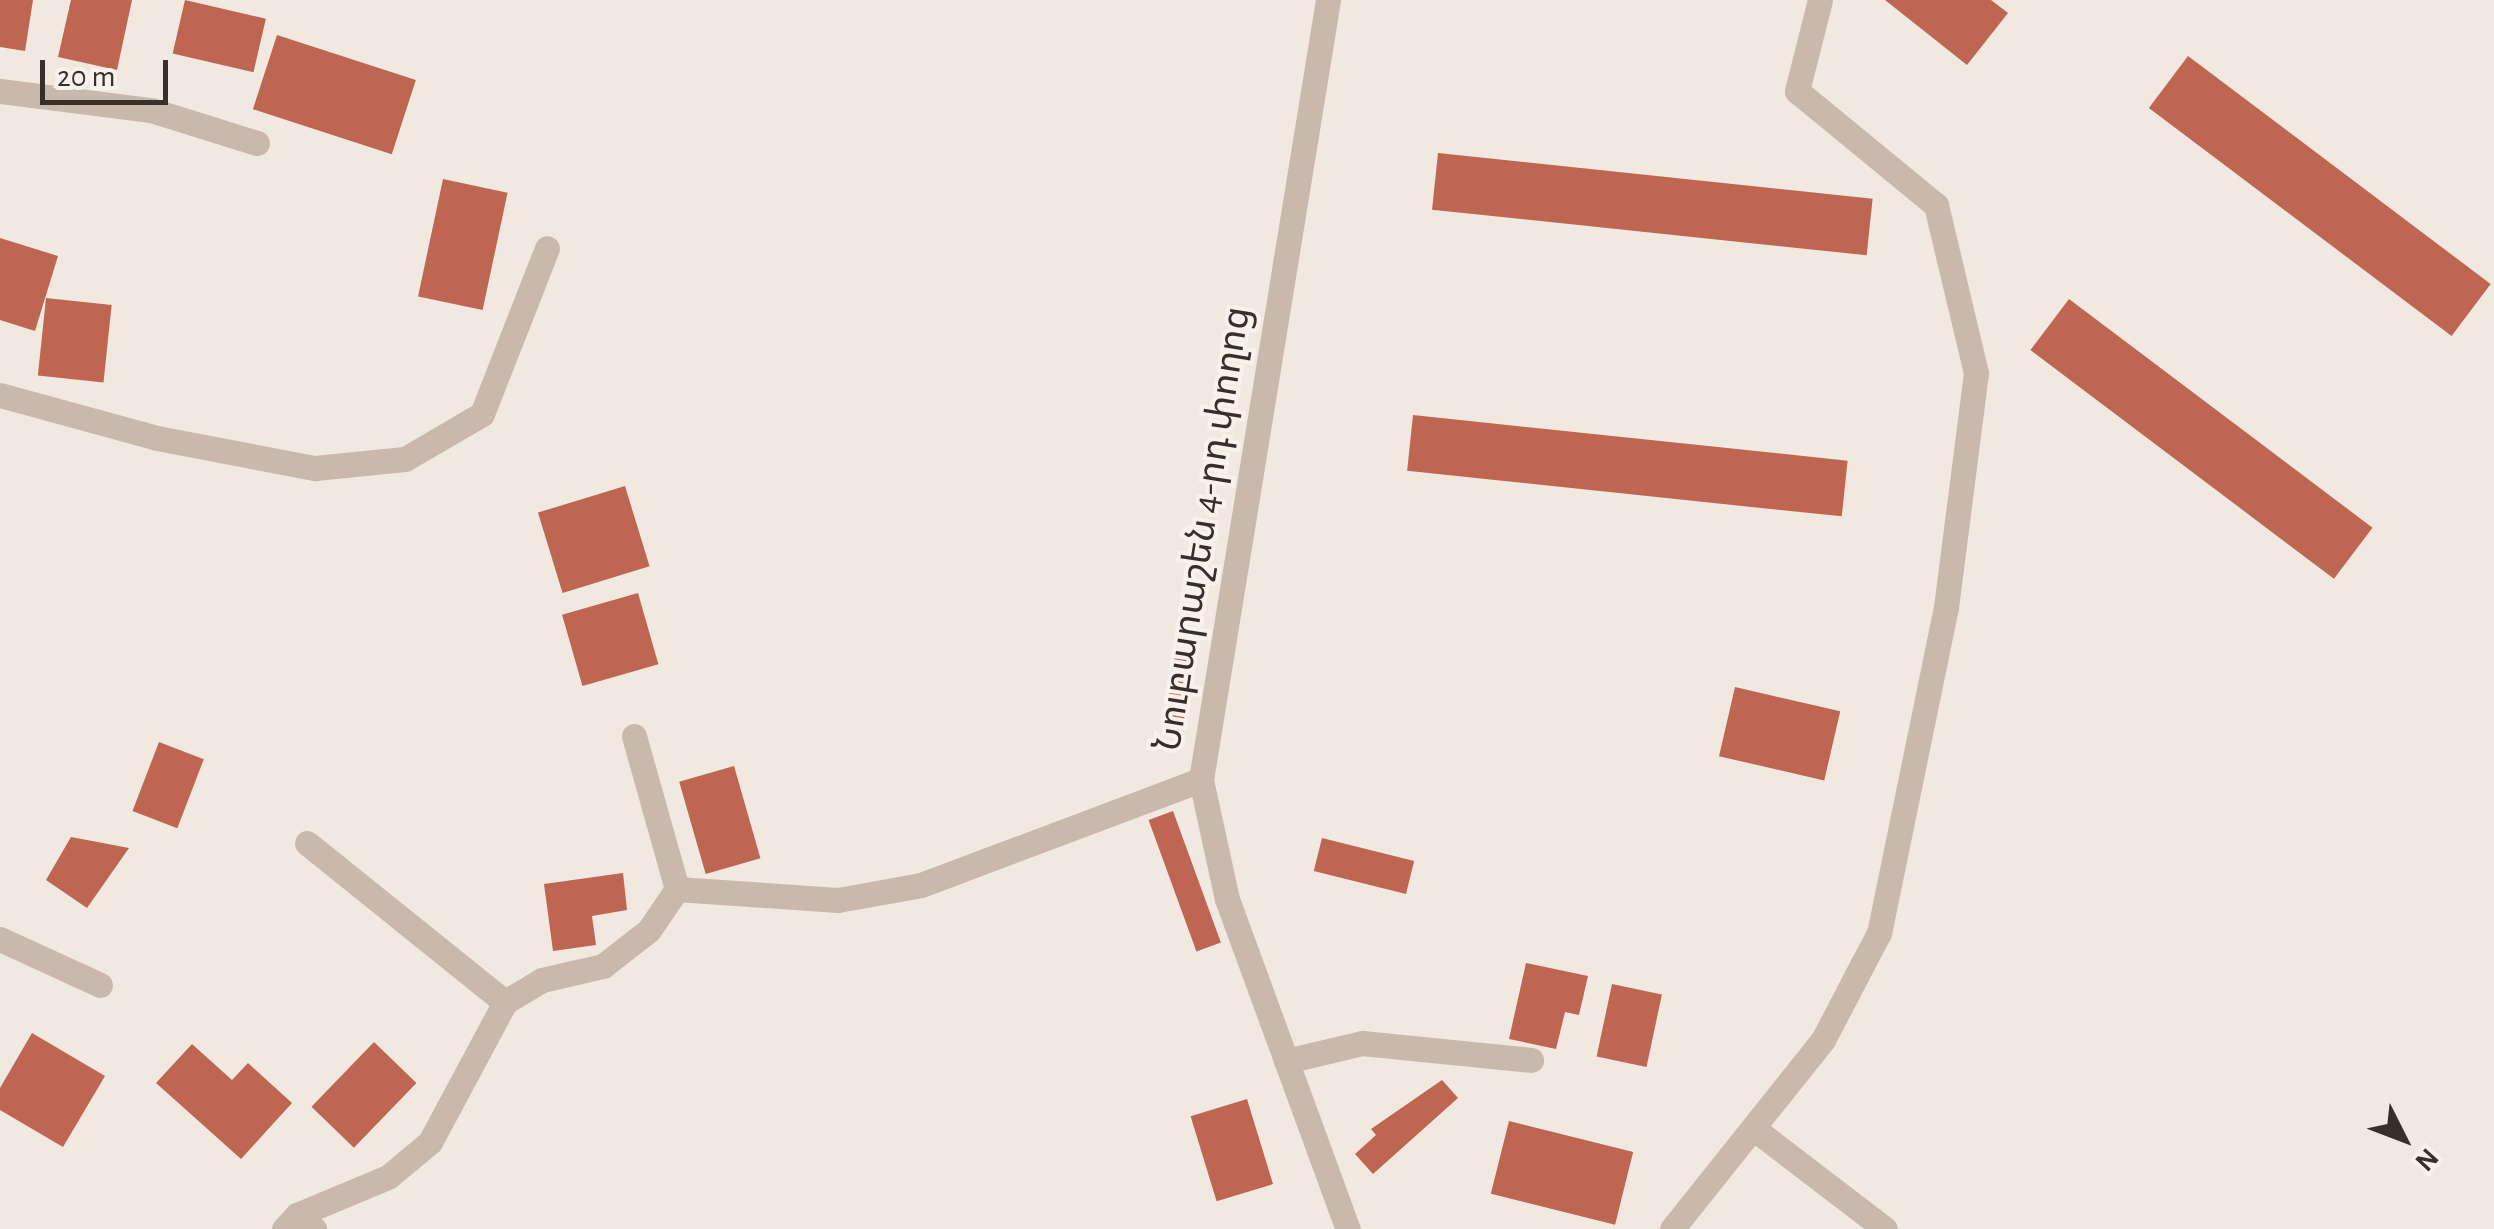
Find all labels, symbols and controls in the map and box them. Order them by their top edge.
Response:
scale bar [45,40,172,102]
text: 20 m [57,62,115,92]
street label: Նուբարաշեն 4-րդ փողոց [1146,303,1262,755]
north arrow [2354,1089,2454,1189]
text: N [2409,1142,2443,1176]

